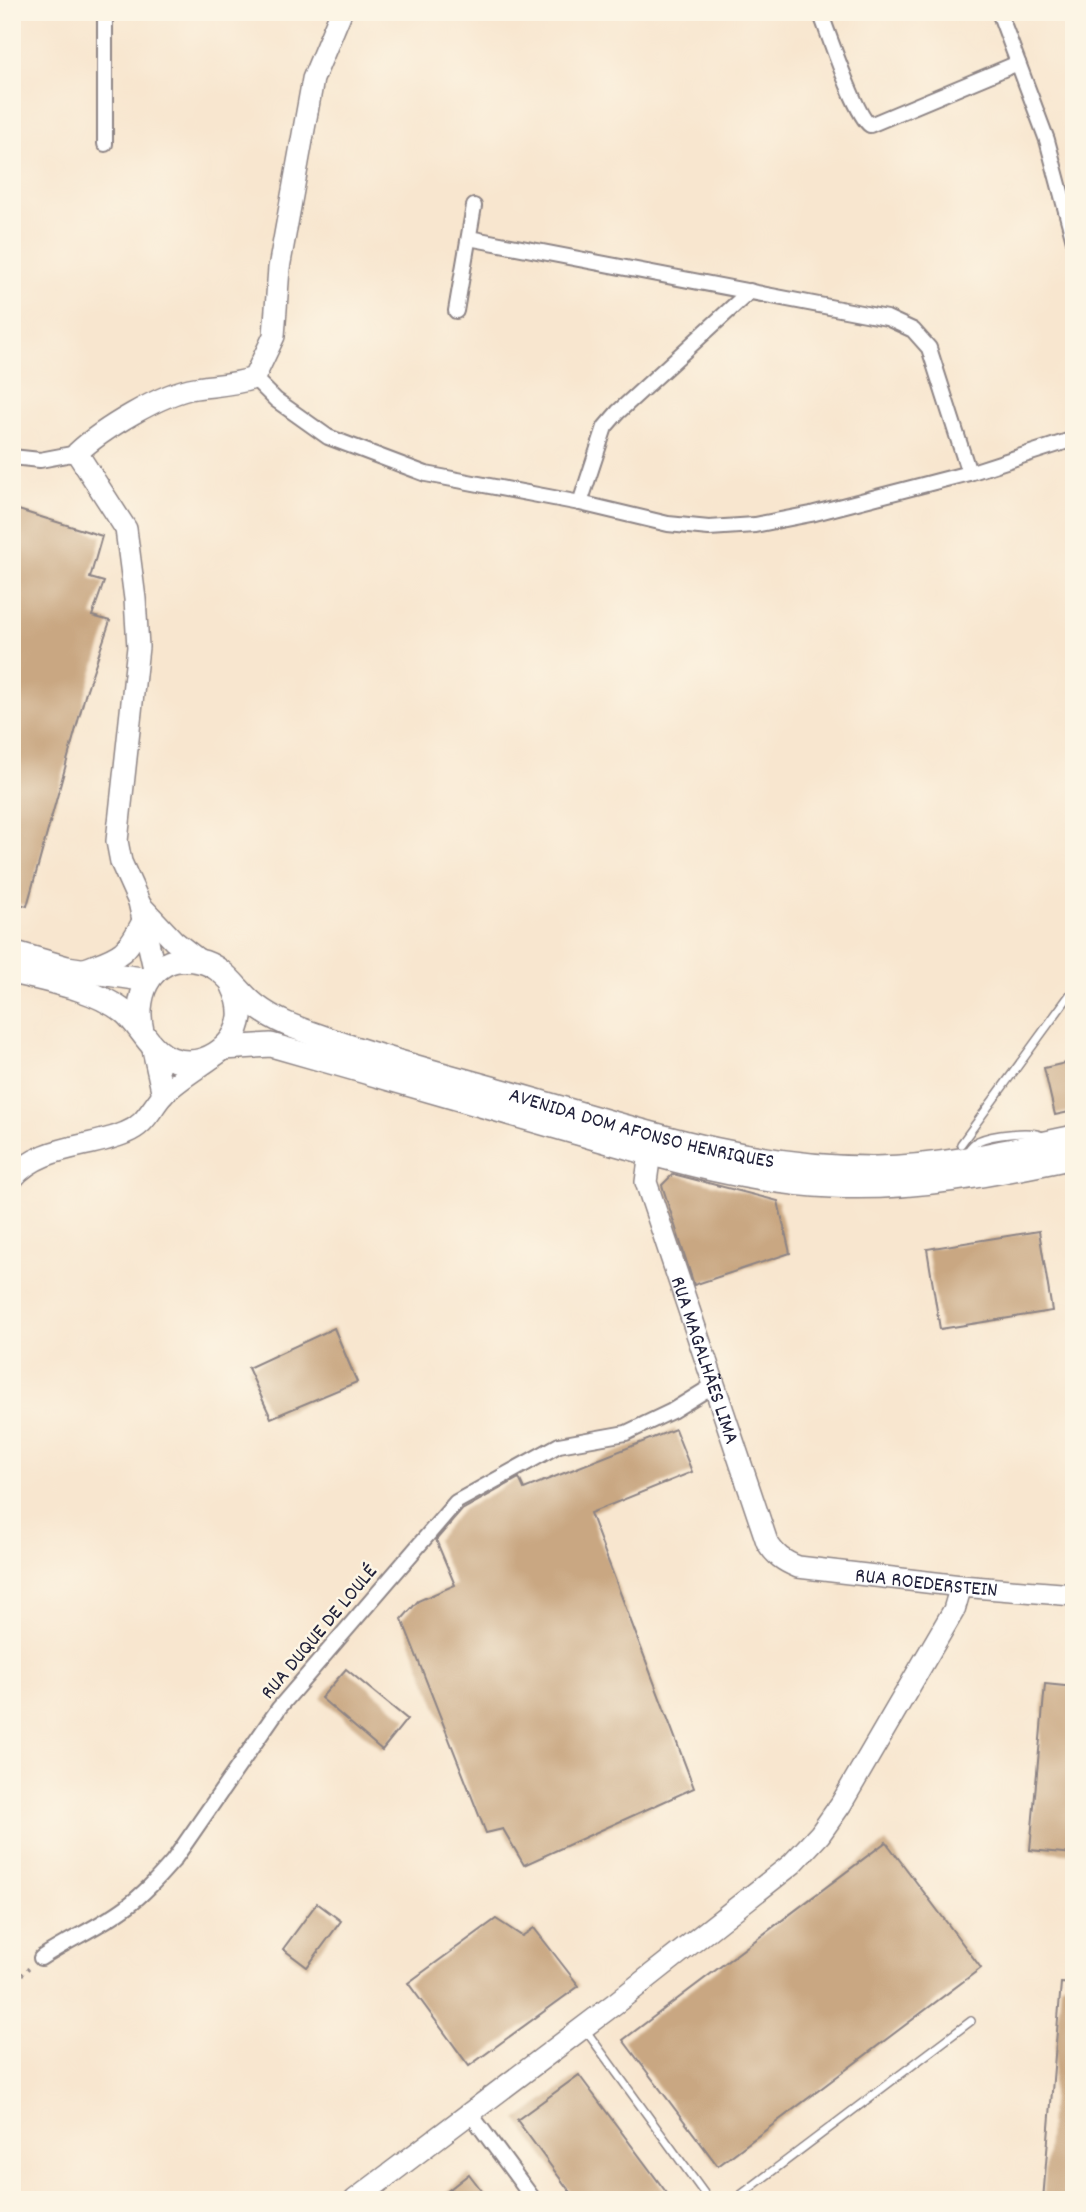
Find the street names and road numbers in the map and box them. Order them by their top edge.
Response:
street label: AVENIDA DOM AFONSO HENRIQUES [505,1082,776,1178]
street label: RUA MAGALHÃES LIMA [661,1273,745,1449]
street label: RUA DUQUE DE LOULÉ [255,1558,386,1707]
street label: RUA ROEDERSTEIN [853,1562,999,1607]

